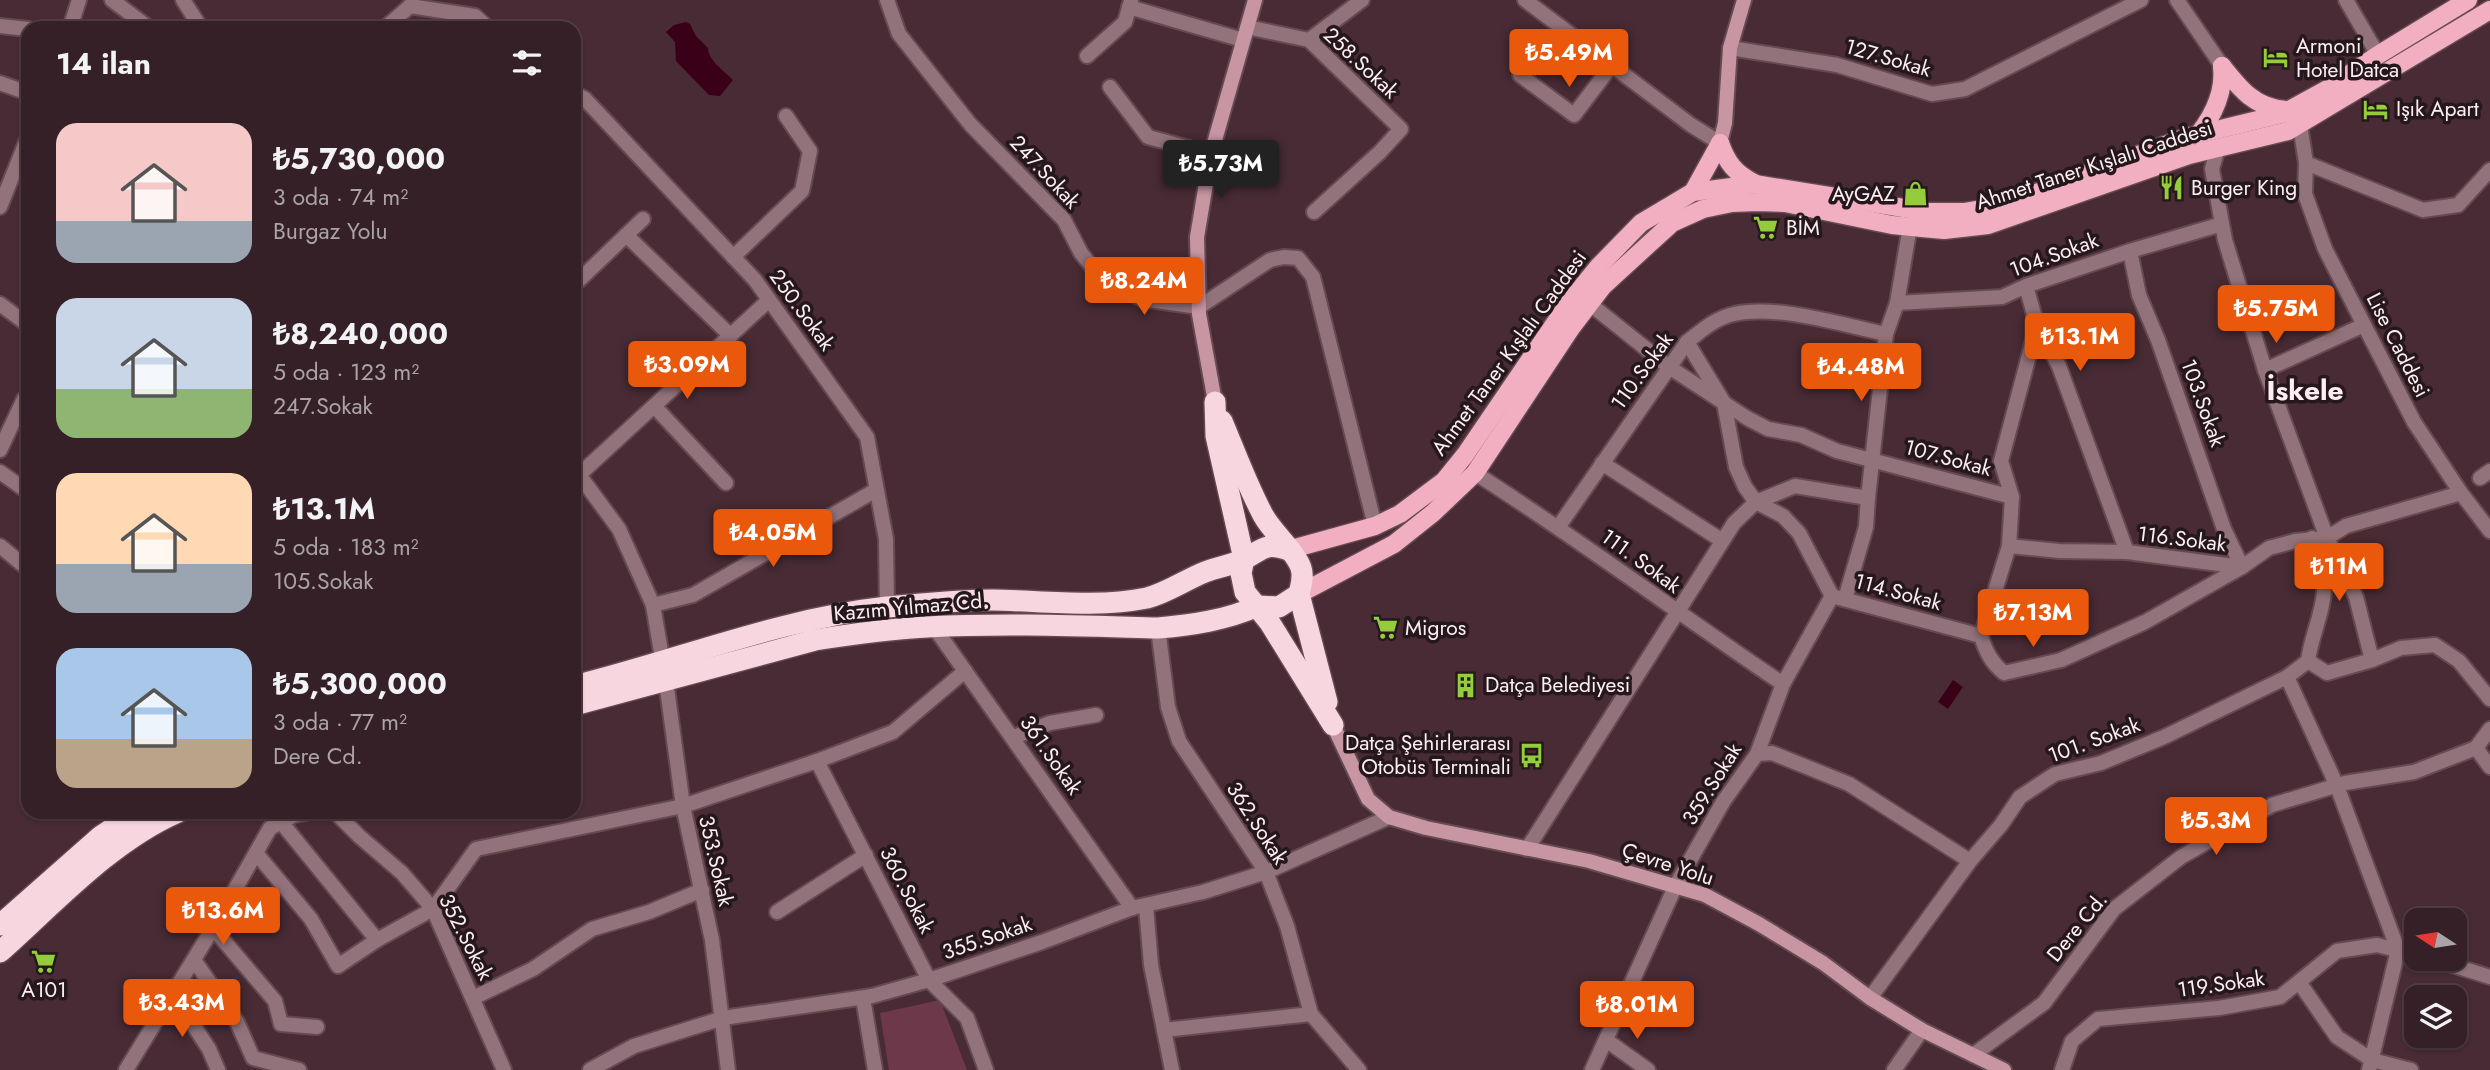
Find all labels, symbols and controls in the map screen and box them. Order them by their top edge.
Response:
street label: 258.Sokak [1317,20,1406,106]
pin: ₺5.49M [1512,29,1626,89]
street label: 127.Sokak [1841,31,1935,85]
place label: Armoni Hotel Datca [2296,31,2399,85]
text: ₺5.49M [1525,35,1613,69]
text: 14 ilan [56,42,151,85]
icon: filters [508,44,546,82]
hotel icon: Armoni Hotel Datca [2262,44,2290,72]
place label: Işık Apart [2396,94,2479,124]
hotel icon: Işık Apart [2362,95,2390,123]
street label: Ahmet Taner Kışlalı Caddesi [1972,113,2216,217]
street label: 247.Sokak [1003,128,1088,216]
text: ₺5,730,000 [273,137,445,180]
pin: ₺5.73M [1164,140,1278,200]
text: ₺5.73M [1179,146,1263,180]
icon: home [112,151,196,235]
place label: Burger King [2191,173,2297,203]
restaurant icon: Burger King [2157,174,2185,202]
place label: AyGAZ [1832,179,1896,209]
text: 3 oda · 74 m² [273,180,408,214]
shop icon: AyGAZ [1901,180,1929,208]
place label: BİM [1786,213,1820,243]
text: Burgaz Yolu [273,214,388,248]
supermarket icon: BİM [1752,214,1780,242]
street label: 104.Sokak [2006,225,2103,285]
street label: Ahmet Taner Kışlalı Caddesi [1424,244,1594,462]
pin: ₺8.24M [1087,258,1201,317]
street label: 250.Sokak [762,263,842,358]
text: ₺8.24M [1101,263,1187,297]
pin: ₺5.75M [2219,286,2333,345]
street label: Lise Caddesi [2359,288,2437,402]
text: ₺5.75M [2234,291,2318,325]
text: ₺8,240,000 [273,312,448,355]
pin: ₺13.1M [2023,314,2137,373]
text: ₺13.1M [2041,319,2119,353]
street label: 110.Sokak [1604,325,1681,416]
icon: home [112,326,196,410]
pin: ₺3.09M [630,342,744,401]
pin: ₺4.48M [1804,344,1918,403]
text: ₺3.09M [644,347,730,381]
text: ₺4.48M [1817,349,1905,383]
text: 5 oda · 123 m² [273,355,419,389]
street label: 103.Sokak [2173,355,2233,452]
district label: İskele [2266,370,2344,411]
text: 247.Sokak [273,389,373,423]
street label: 107.Sokak [1901,432,1996,484]
text: ₺13.1M [273,487,375,530]
icon: home [112,501,196,585]
pin: ₺4.05M [716,510,830,569]
text: ₺4.05M [729,515,817,549]
street label: 116.Sokak [2136,519,2229,559]
street label: 111. Sokak [1595,522,1688,601]
text: 5 oda · 183 m² [273,530,419,564]
pin: ₺11M [2298,544,2380,603]
text: ₺11M [2310,549,2368,583]
text: 105.Sokak [273,564,374,598]
street label: 114.Sokak [1851,566,1946,618]
street label: Kazım Yılmaz Cd. [832,585,990,629]
pin: ₺7.13M [1976,590,2090,649]
text: ₺7.13M [1994,595,2072,629]
place label: Migros [1405,613,1466,643]
supermarket icon: Migros [1371,614,1399,642]
text: ₺5,300,000 [273,662,447,705]
place label: Datça Belediyesi [1485,670,1630,700]
building icon: Datça Belediyesi [1451,671,1479,699]
icon: home [112,676,196,760]
text: 3 oda · 77 m² [273,705,407,739]
street label: 361.Sokak [1013,709,1090,801]
street label: 101. Sokak [2044,709,2145,770]
place label: Datça Şehirlerarası Otobüs Terminali [1345,728,1511,782]
street label: 359.Sokak [1675,736,1749,831]
text: Dere Cd. [273,739,363,773]
bus stop icon: Datça Şehirlerarası Otobüs Terminali [1517,741,1545,769]
street label: 362.Sokak [1219,776,1295,871]
pin: ₺5.3M [2167,798,2265,857]
text: ₺5.3M [2181,803,2251,837]
street label: 353.Sokak [691,813,741,910]
street label: Çevre Yolu [1618,835,1718,893]
street label: 360.Sokak [872,841,942,939]
street label: Dere Cd. [2040,886,2114,968]
pin: ₺13.6M [166,888,280,947]
street label: 352.Sokak [431,889,501,986]
text: ₺13.6M [182,893,264,927]
street label: 355.Sokak [938,908,1037,967]
north arrow [2404,908,2468,971]
map controls [2404,908,2467,1048]
supermarket icon: A101 [30,947,58,975]
street label: 119.Sokak [2176,963,2267,1005]
place label: A101 [21,975,67,1005]
pin: ₺3.43M [125,979,239,1039]
pin: ₺8.01M [1580,982,1694,1041]
text: ₺3.43M [139,985,225,1019]
button: layers [2404,985,2467,1048]
text: ₺8.01M [1596,987,1678,1021]

